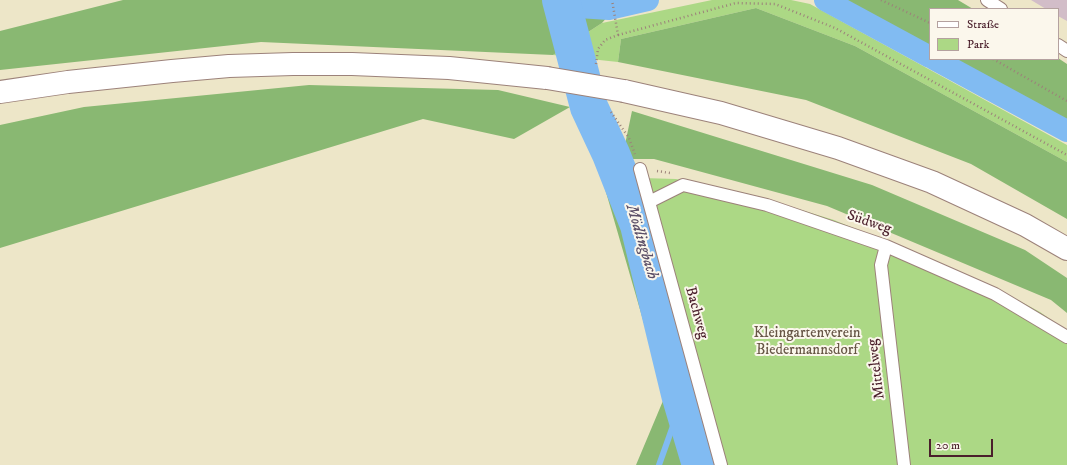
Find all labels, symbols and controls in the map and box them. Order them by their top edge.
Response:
legend [929,8,1059,60]
text: Straße [967,17,999,32]
text: Park [967,37,989,52]
water label: Mödlingbach [621,202,661,282]
street label: Südweg [845,207,893,239]
street label: Bachweg [680,285,712,341]
park label: Kleingartenverein Biedermannsdorf [753,325,861,360]
street label: Mittelweg [864,338,890,400]
scale bar [931,431,995,457]
text: 20 m [936,438,960,453]

